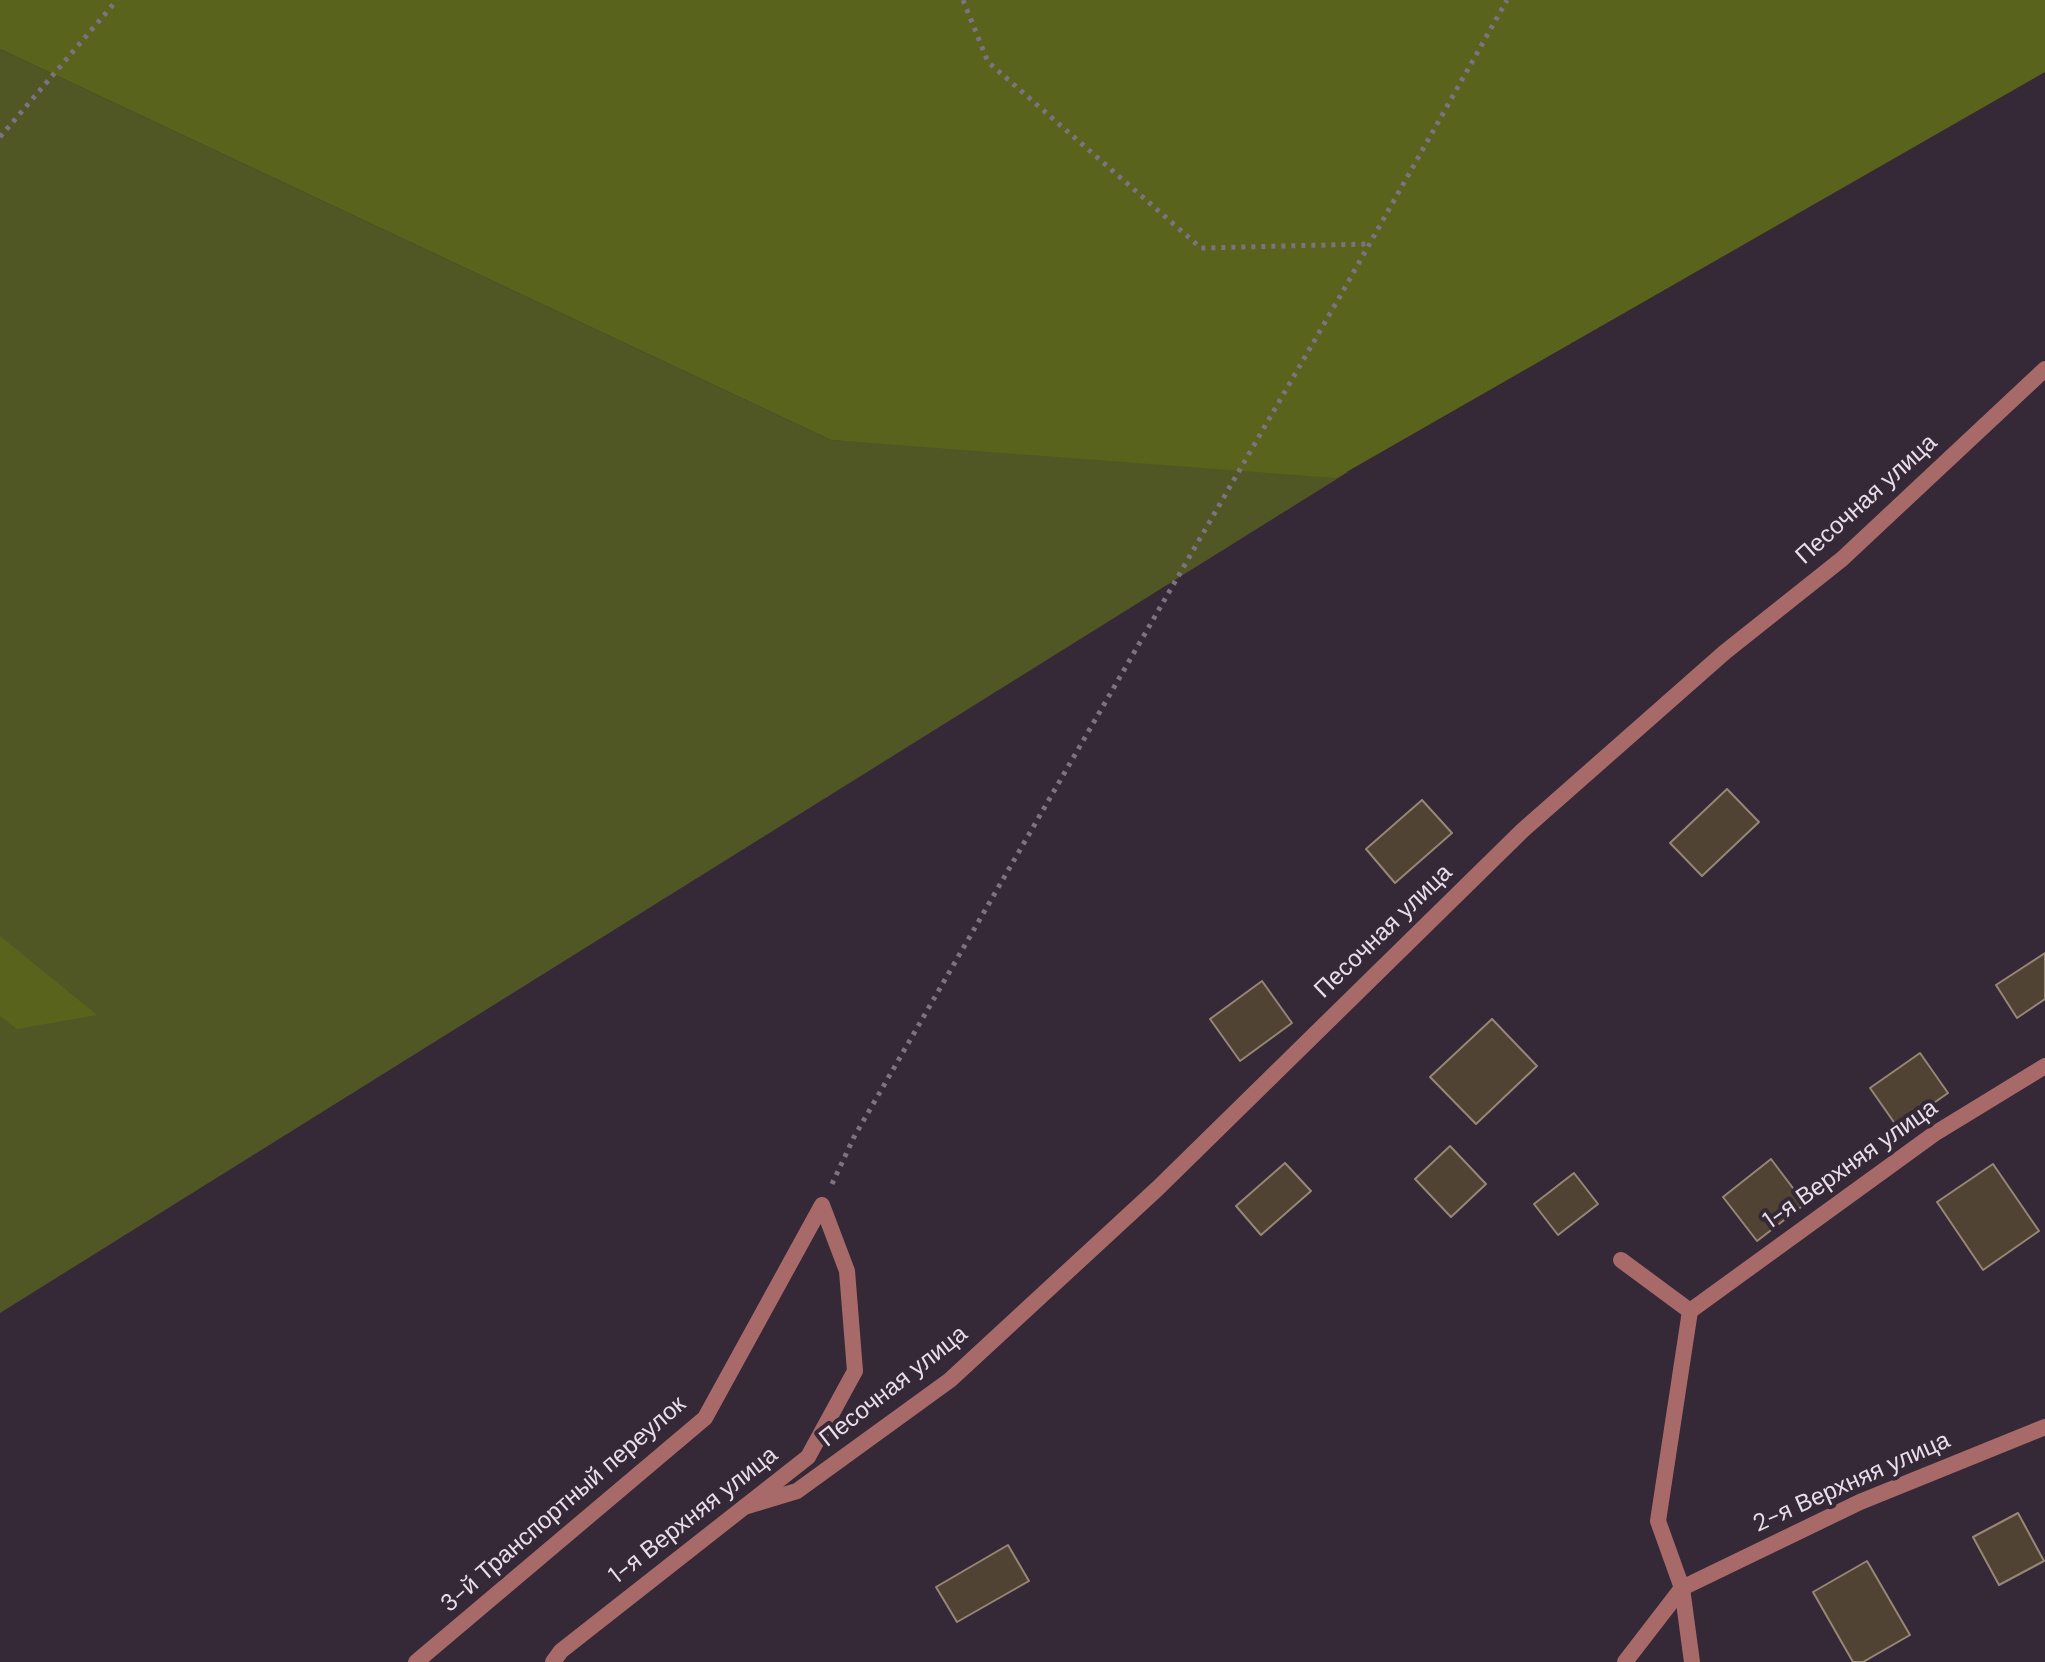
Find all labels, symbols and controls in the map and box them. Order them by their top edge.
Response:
street label: Песочная улица [1790,429,1944,571]
street label: Песочная улица [1309,859,1459,1005]
street label: 1-я Верхняя улица [1758,1094,1944,1236]
street label: Песочная улица [814,1320,974,1454]
street label: 3-й Транспортный переулок [436,1391,692,1619]
street label: 2-я Верхняя улица [1749,1427,1955,1539]
street label: 1-я Верхняя улица [604,1441,784,1591]

